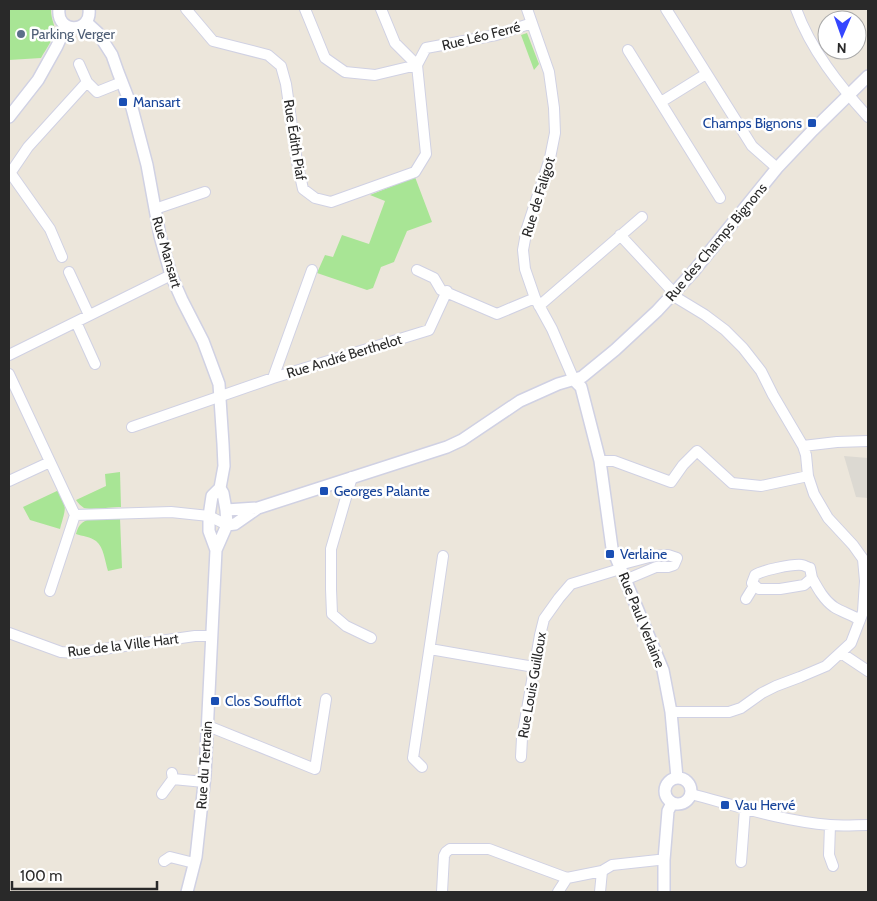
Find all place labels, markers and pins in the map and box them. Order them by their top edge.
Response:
place label: Parking Verger [31,25,115,43]
marker: Parking Verger [15,28,27,40]
place label: Mansart [133,93,181,111]
marker: Mansart [117,96,129,108]
place label: Champs Bignons [703,114,802,132]
marker: Champs Bignons [806,117,818,129]
place label: Georges Palante [334,482,430,500]
marker: Georges Palante [318,485,330,497]
place label: Verlaine [620,545,667,563]
marker: Verlaine [604,548,616,560]
place label: Clos Soufflot [225,692,302,710]
marker: Clos Soufflot [209,695,221,707]
place label: Vau Hervé [735,796,795,814]
marker: Vau Hervé [719,799,731,811]

